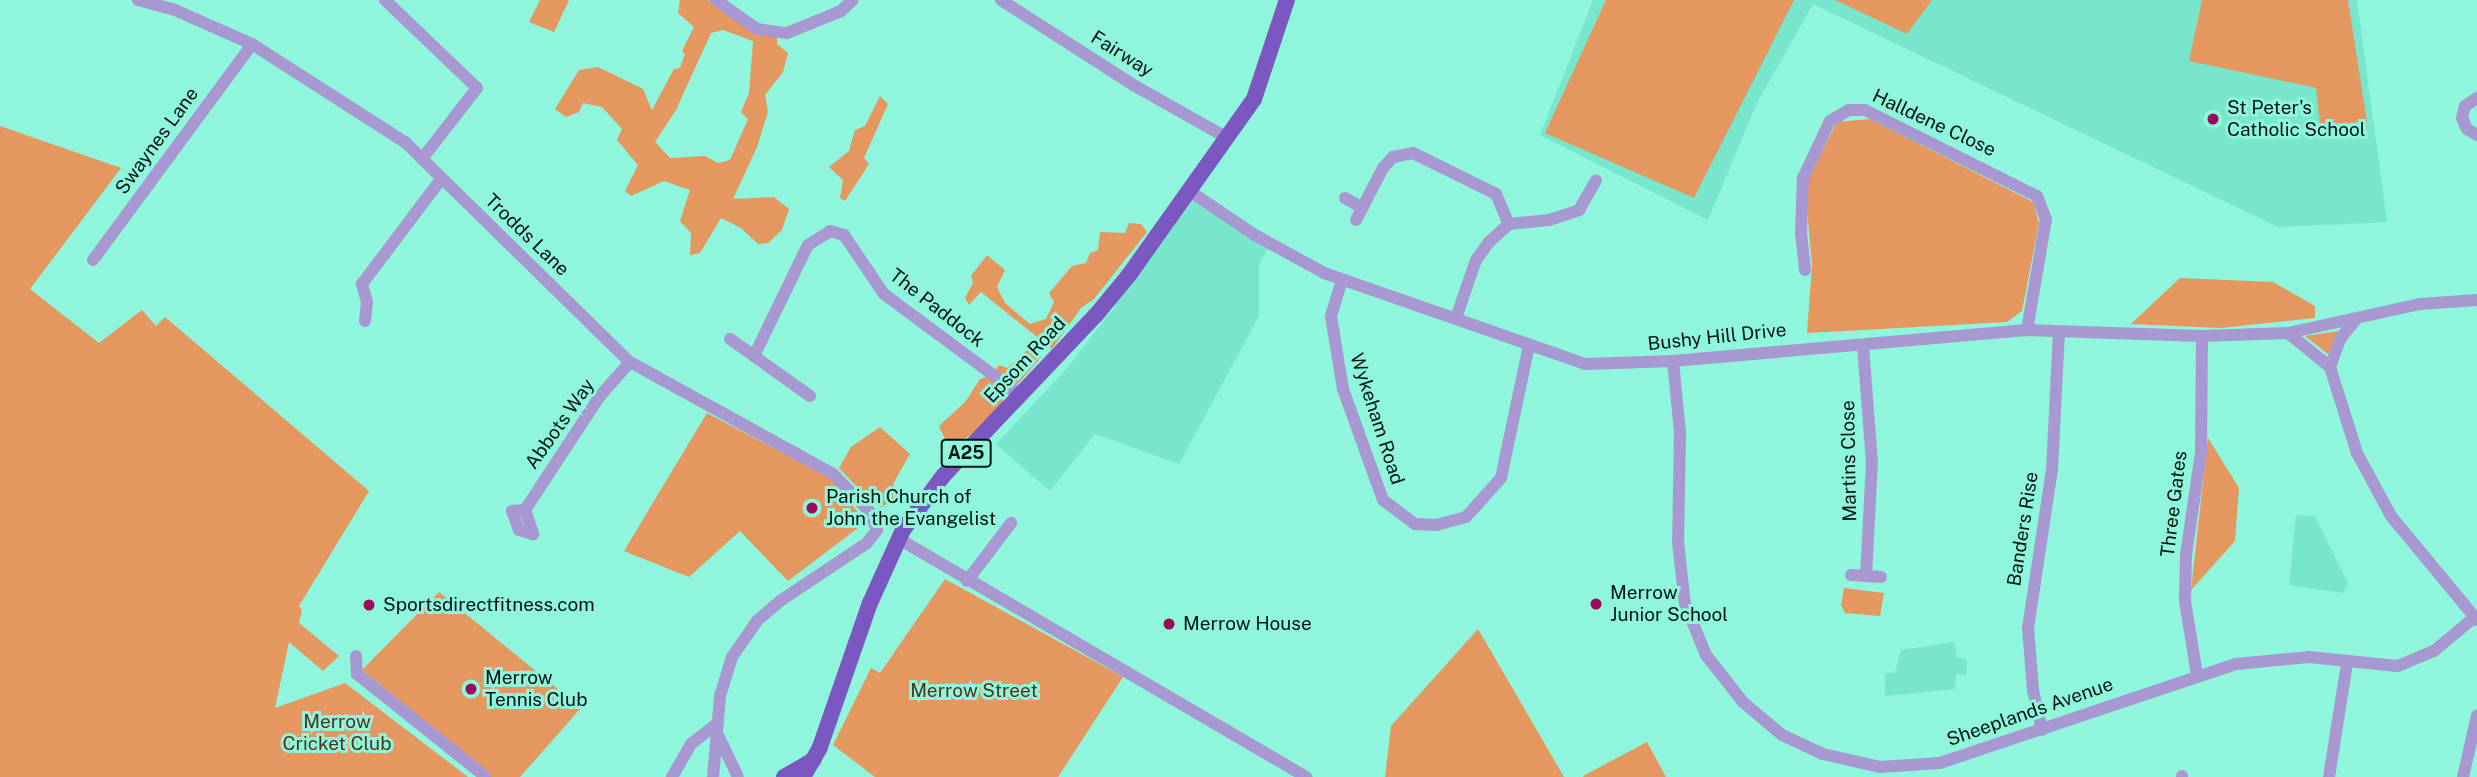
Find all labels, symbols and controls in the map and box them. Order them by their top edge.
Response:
street label: Fairway [1087,26,1157,82]
street label: Swaynes Lane [111,83,203,199]
street label: Halldene Close [1869,84,1999,162]
place label: St Peter's Catholic School [2227,97,2366,141]
marker: St Peter's Catholic School [2205,111,2221,127]
street label: Trodds Lane [480,189,574,281]
street label: The Paddock [885,264,989,352]
street label: Epsom Road [979,312,1071,408]
street label: Bushy Hill Drive [1646,318,1788,356]
street label: Wykeham Road [1345,350,1409,488]
street label: Abbots Way [520,374,600,474]
street label: Martins Close [1837,400,1861,522]
road number: A25 [940,438,992,467]
street label: Three Gates [2156,449,2192,559]
street label: Banders Rise [2003,470,2043,588]
place label: Parish Church of John the Evangelist [826,486,996,530]
marker: Parish Church of John the Evangelist [804,500,820,516]
place label: Merrow Junior School [1610,582,1728,626]
place label: Sportsdirectfitness.com [383,594,595,616]
marker: Merrow Junior School [1588,596,1604,612]
marker: Sportsdirectfitness.com [361,597,377,613]
place label: Merrow House [1183,613,1312,635]
marker: Merrow House [1161,616,1177,632]
place label: Merrow Tennis Club [485,667,588,711]
street label: Sheeplands Avenue [1944,673,2116,751]
park label: Merrow Street [910,680,1038,702]
marker: Merrow Tennis Club [463,681,479,697]
park label: Merrow Cricket Club [283,711,391,755]

